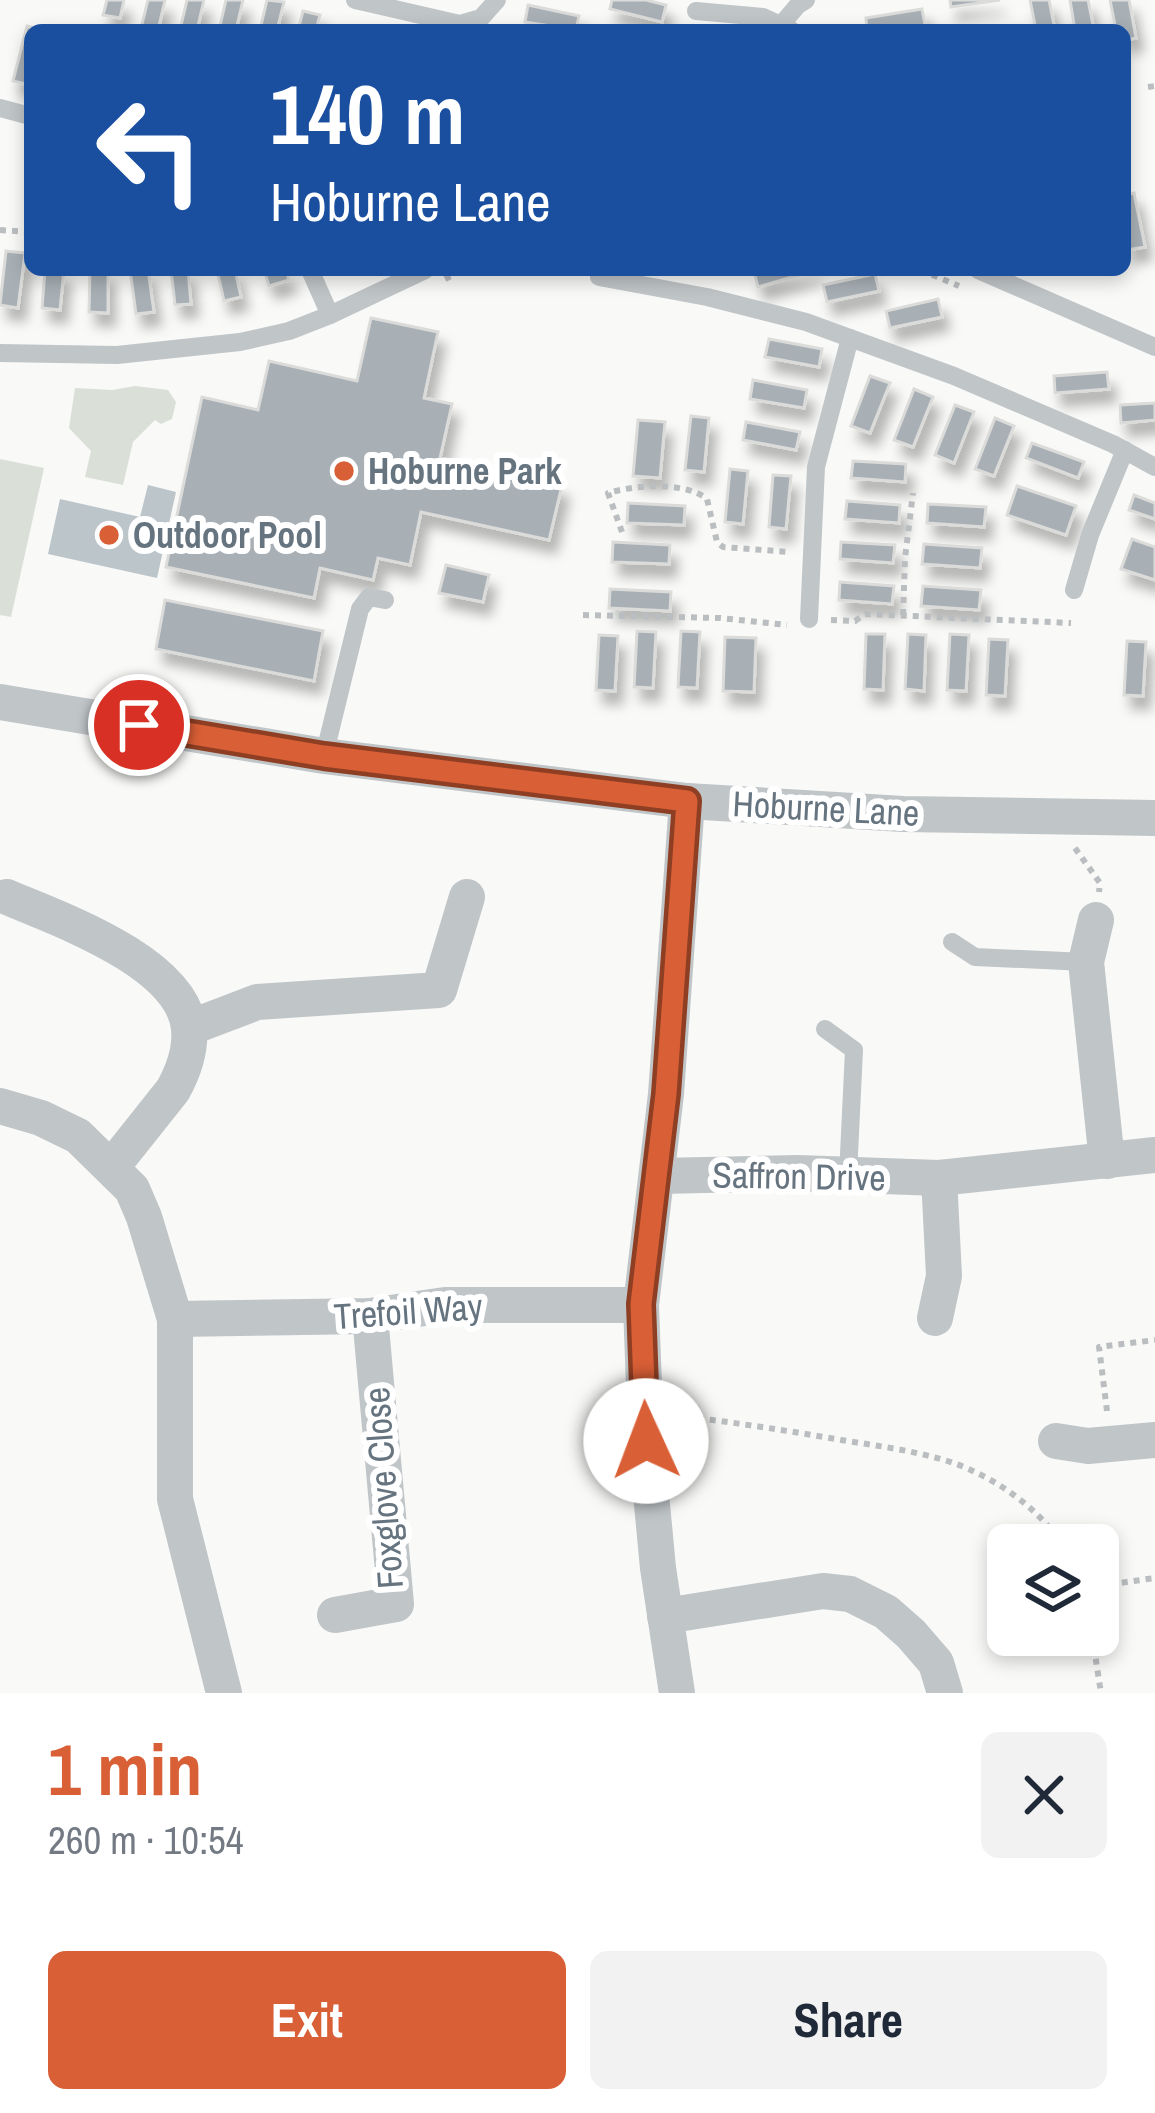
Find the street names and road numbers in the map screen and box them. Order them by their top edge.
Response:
street label: Hoburne Lane [731,779,921,837]
street label: Saffron Drive [712,1150,886,1202]
street label: Trefoil Way [332,1282,484,1340]
street label: Foxglove Close [352,1386,414,1590]

